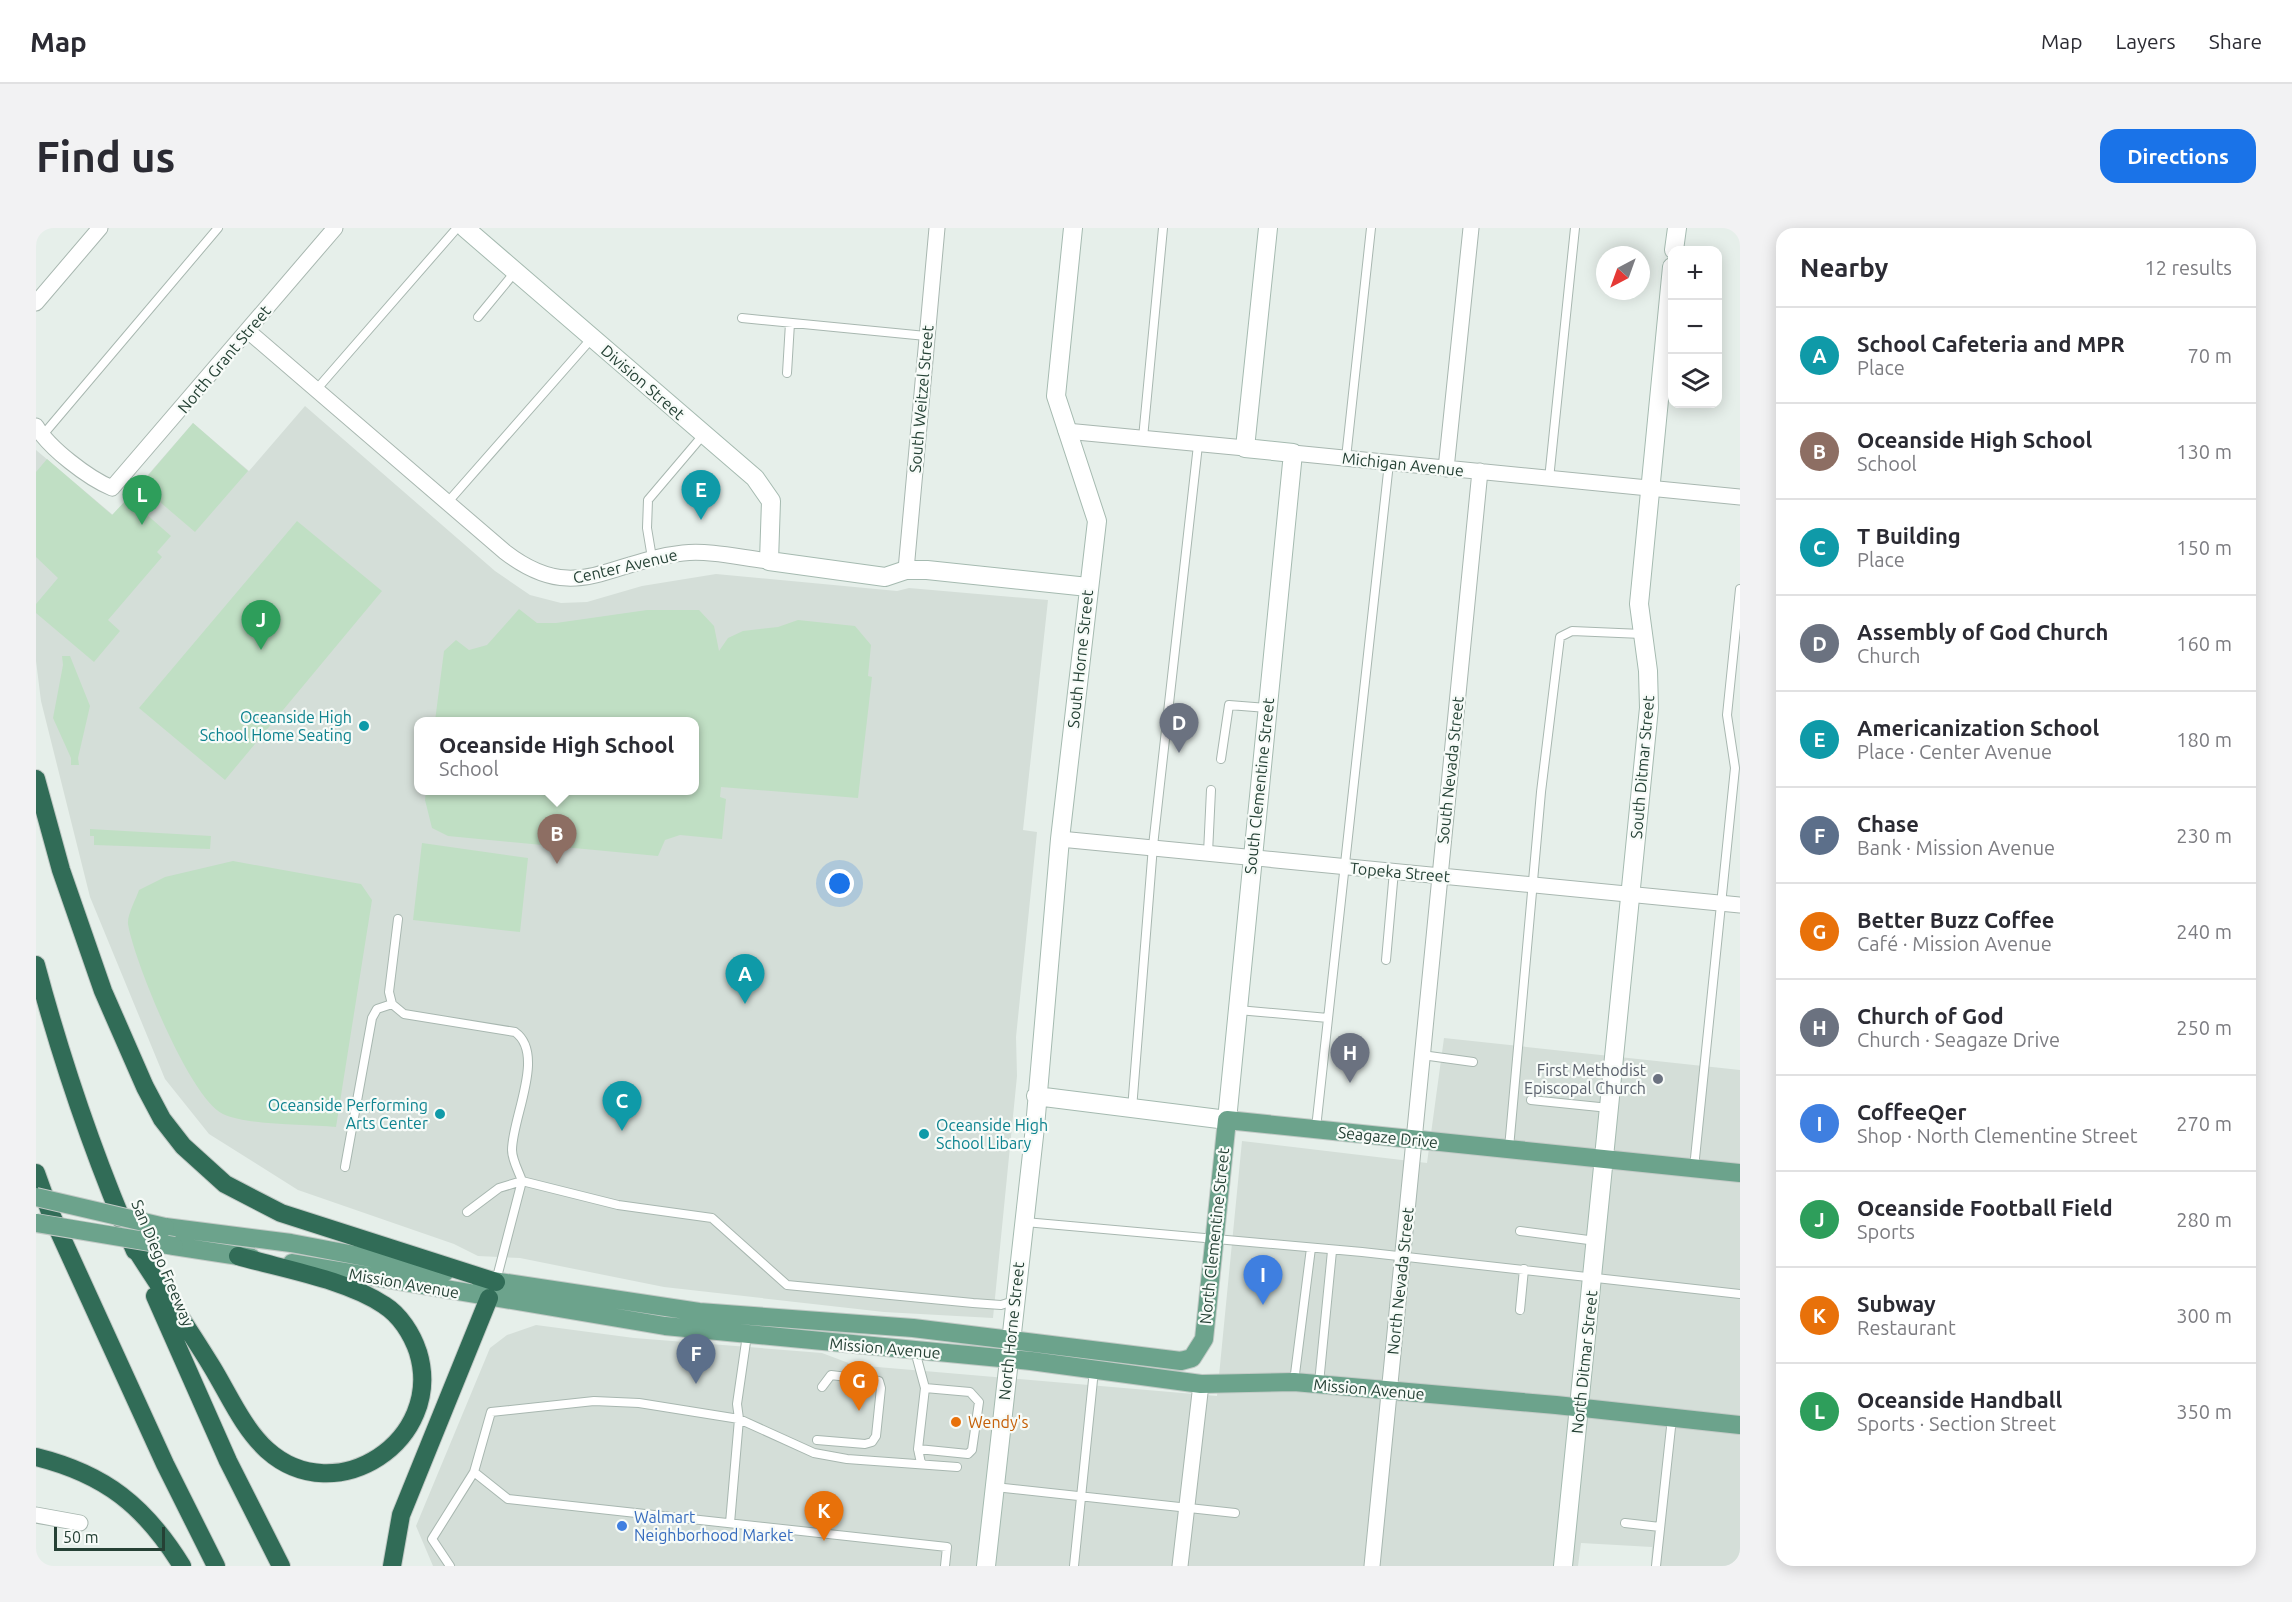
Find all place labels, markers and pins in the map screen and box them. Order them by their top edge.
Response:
pin: E [682,470,720,520]
pin: L [122,476,162,525]
pin: J [242,600,280,650]
pin: D [1160,704,1198,753]
place label: Oceanside High School Home Seating [200,708,352,744]
marker: Oceanside High School Home Seating [357,719,371,733]
pin: B [538,814,576,864]
pin: A [726,954,764,1004]
pin: H [1330,1034,1370,1083]
place label: First Methodist Episcopal Church [1524,1061,1647,1097]
marker: First Methodist Episcopal Church [1651,1072,1665,1086]
pin: C [602,1082,642,1131]
place label: Oceanside Performing Arts Center [268,1096,428,1132]
marker: Oceanside Performing Arts Center [433,1107,447,1121]
place label: Oceanside High School Libary [936,1116,1048,1152]
marker: Oceanside High School Libary [917,1127,931,1141]
pin: I [1244,1256,1282,1305]
pin: F [676,1334,716,1384]
pin: G [840,1362,878,1411]
place label: Wendy's [968,1413,1028,1431]
marker: Wendy's [949,1415,963,1429]
pin: K [804,1492,844,1541]
place label: Walmart Neighborhood Market [634,1508,794,1544]
marker: Walmart Neighborhood Market [615,1519,629,1533]

